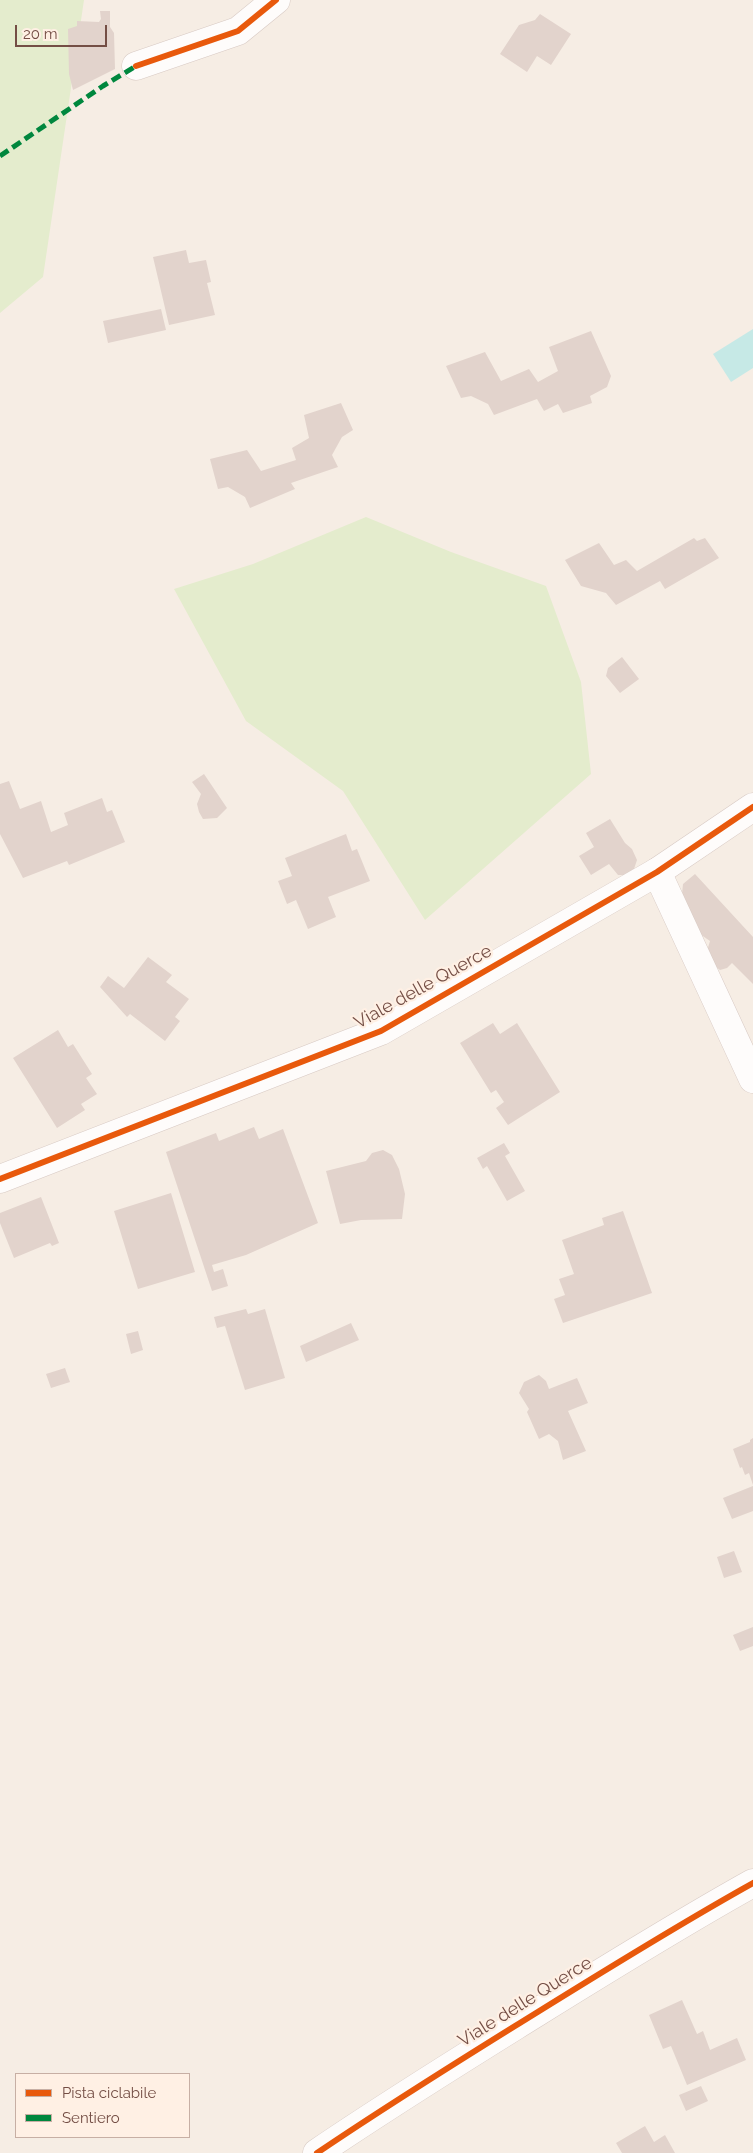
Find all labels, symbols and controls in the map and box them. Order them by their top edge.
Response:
scale bar [18,15,110,47]
text: 20 m [23,25,58,43]
street label: Viale delle Querce [350,940,496,1034]
street label: Viale delle Querce [454,1952,596,2052]
legend [15,2073,190,2138]
text: Pista ciclabile [62,2084,156,2102]
text: Sentiero [62,2109,120,2127]

